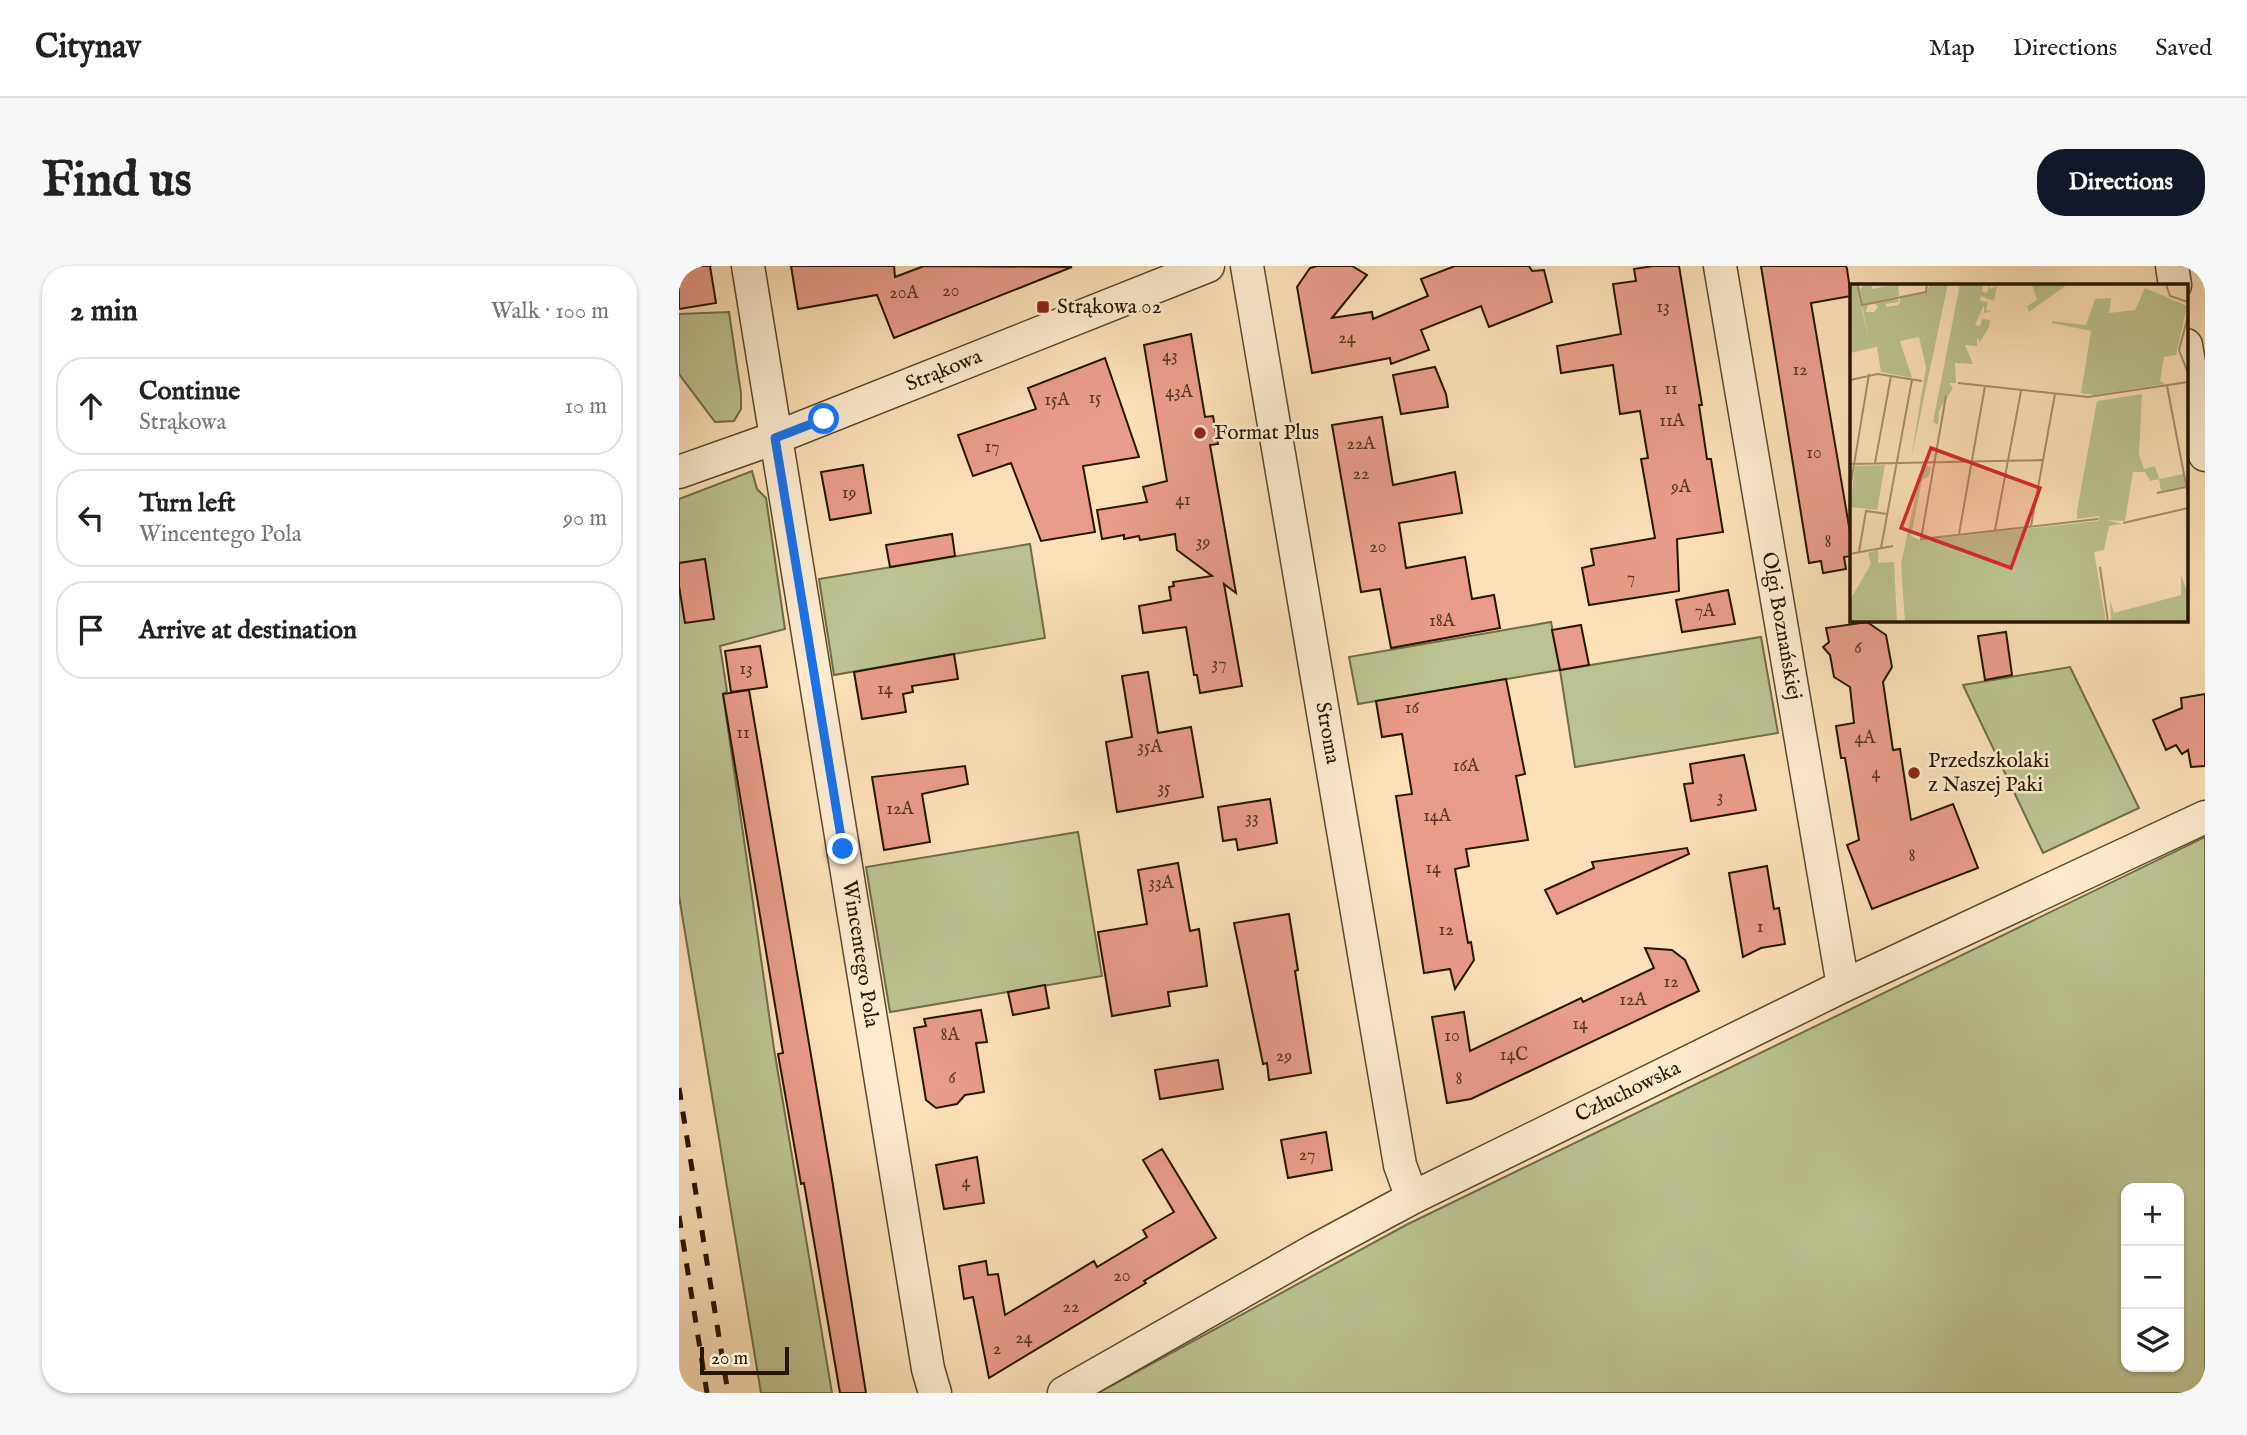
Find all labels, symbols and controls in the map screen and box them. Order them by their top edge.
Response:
text: Citynav [35,27,141,69]
text: Map [1929,33,1975,64]
text: Directions [2013,33,2117,64]
text: Saved [2155,33,2212,64]
button: Directions [2037,149,2205,216]
text: Find us [42,151,192,213]
house number: 20 [942,280,960,303]
house number: 20A [889,282,920,305]
inset map [1850,284,2187,621]
text: 2 min [70,293,138,331]
place label: Strąkowa 02 [1057,294,1162,321]
house number: 13 [1656,296,1670,319]
text: Walk · 100 m [491,297,609,326]
marker: Strąkowa 02 [1035,299,1051,315]
house number: 24 [1338,327,1356,350]
street label: Strąkowa [902,343,987,398]
house number: 43 [1162,345,1178,368]
house number: 12 [1792,359,1808,382]
text: Continue [139,375,240,408]
house number: 11 [1664,378,1678,401]
house number: 43A [1165,381,1194,404]
icon: ahead [72,387,110,425]
house number: 15 [1088,387,1102,410]
house number: 15A [1044,389,1071,412]
text: 10 m [564,392,607,421]
route start [808,403,839,434]
text: Strąkowa [139,408,226,437]
house number: 11A [1659,410,1686,433]
place label: Format Plus [1214,420,1319,447]
marker: Format Plus [1192,425,1208,441]
house number: 22A [1346,433,1376,456]
house number: 17 [984,436,1000,459]
house number: 10 [1806,442,1822,465]
house number: 22 [1353,463,1369,486]
house number: 9A [1670,476,1692,499]
house number: 19 [842,482,856,505]
text: Turn left [139,487,236,520]
house number: 41 [1175,489,1191,512]
icon: left [72,499,110,537]
text: 90 m [563,504,607,533]
text: Wincentego Pola [139,520,302,549]
house number: 39 [1196,531,1210,554]
house number: 8 [1824,531,1832,554]
house number: 20 [1369,536,1387,559]
street label: Olgi Boznańskiej [1755,550,1807,702]
house number: 7 [1627,567,1635,590]
house number: 7A [1695,600,1716,623]
house number: 18A [1429,610,1456,633]
icon: arrive [72,611,110,649]
text: Arrive at destination [139,614,357,647]
house number: 6 [1854,637,1862,660]
house number: 37 [1211,653,1227,676]
house number: 13 [739,658,753,681]
house number: 14 [877,678,893,701]
house number: 16 [1405,697,1420,720]
street label: Stroma [1308,700,1346,767]
house number: 11 [736,722,750,745]
house number: 4A [1855,727,1876,750]
house number: 35A [1137,736,1164,759]
place label: Przedszkolaki z Naszej Paki [1928,748,2050,799]
house number: 16A [1453,755,1480,778]
house number: 4 [1872,762,1881,785]
marker: Przedszkolaki z Naszej Paki [1906,765,1922,781]
house number: 35 [1157,777,1171,800]
house number: 3 [1717,786,1723,809]
house number: 12A [886,798,914,821]
house number: 14A [1423,805,1452,828]
house number: 33 [1245,807,1259,830]
route end [827,833,858,864]
house number: 8 [1908,845,1916,868]
house number: 14 [1425,857,1441,880]
house number: 33A [1148,872,1175,895]
street label: Wincentego Pola [835,879,885,1030]
house number: 1 [1757,916,1763,939]
house number: 12 [1438,919,1454,942]
house number: 12 [1663,971,1679,994]
house number: 12A [1619,989,1647,1012]
house number: 14 [1572,1013,1588,1036]
house number: 8A [940,1024,960,1047]
house number: 10 [1444,1025,1460,1048]
house number: 14C [1500,1044,1528,1067]
house number: 29 [1276,1045,1292,1068]
street label: Człuchowska [1571,1055,1686,1129]
house number: 6 [948,1067,956,1090]
house number: 8 [1455,1068,1463,1091]
house number: 27 [1299,1144,1315,1167]
house number: 4 [962,1171,971,1194]
map controls [2121,1183,2184,1372]
button: + [2121,1183,2184,1246]
button: − [2121,1246,2184,1309]
house number: 20 [1113,1265,1131,1288]
house number: 22 [1063,1296,1079,1319]
button: layers [2121,1309,2184,1372]
house number: 24 [1015,1327,1033,1350]
house number: 2 [993,1338,1001,1361]
scale bar [700,1344,789,1376]
text: 20 m [711,1347,748,1371]

